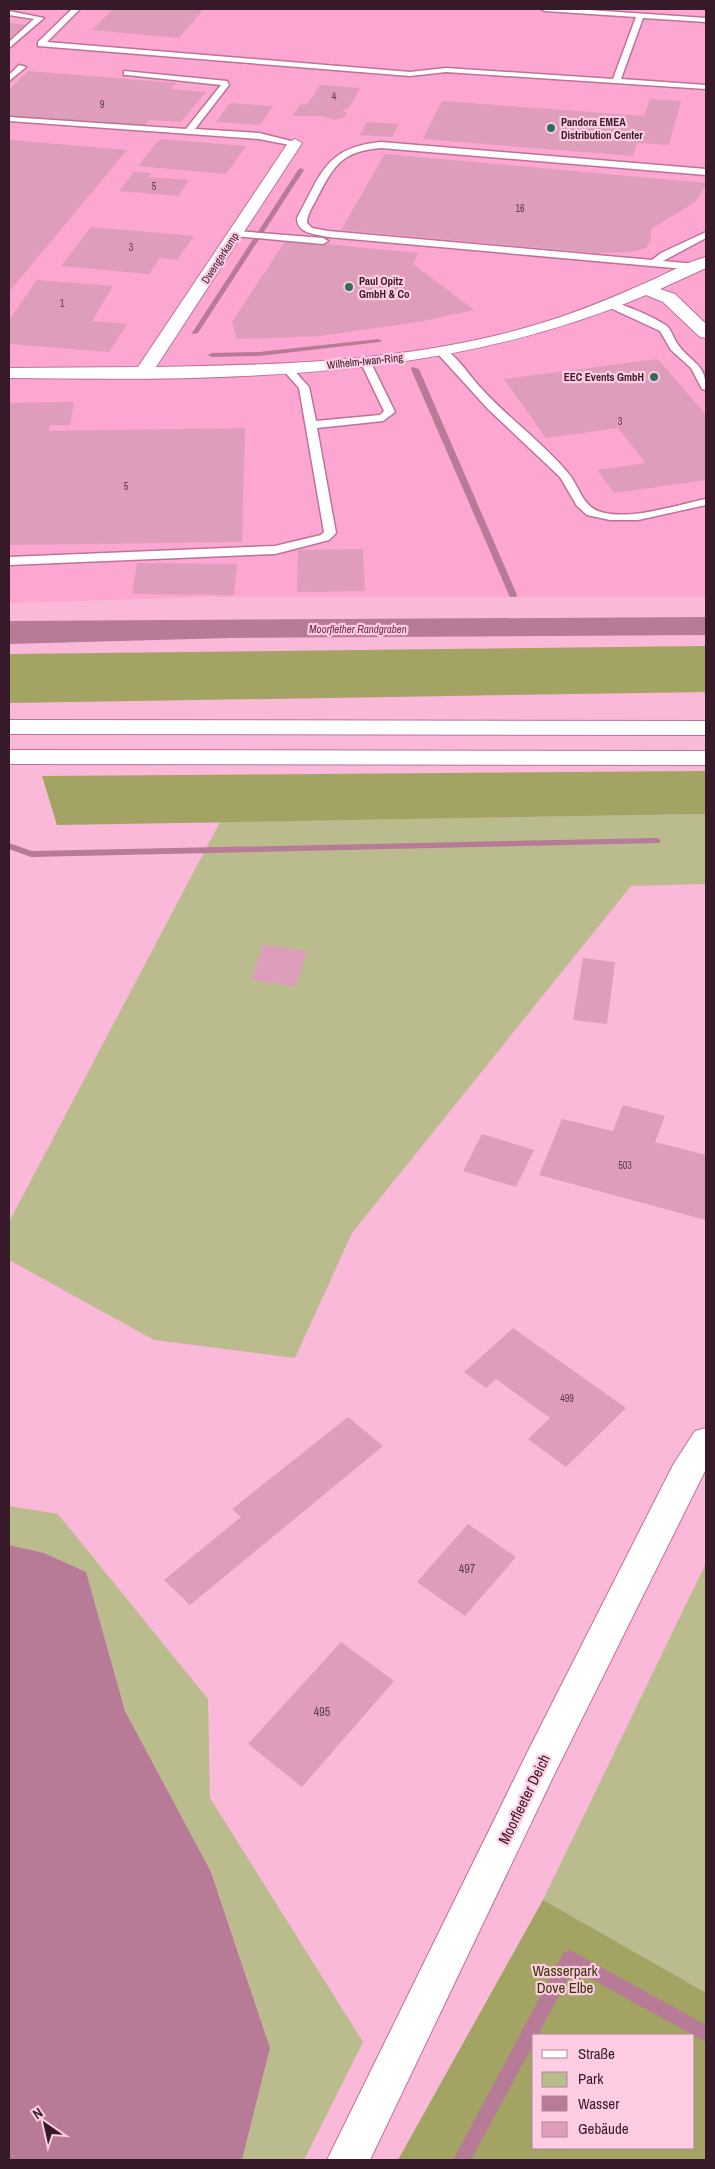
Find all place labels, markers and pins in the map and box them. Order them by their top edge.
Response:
place label: Pandora EMEA Distribution Center [561,115,643,142]
marker: Pandora EMEA Distribution Center [545,122,557,134]
place label: Paul Opitz GmbH & Co [359,274,410,301]
marker: Paul Opitz GmbH & Co [343,281,355,293]
place label: EEC Events GmbH [564,370,644,384]
marker: EEC Events GmbH [648,371,660,383]

